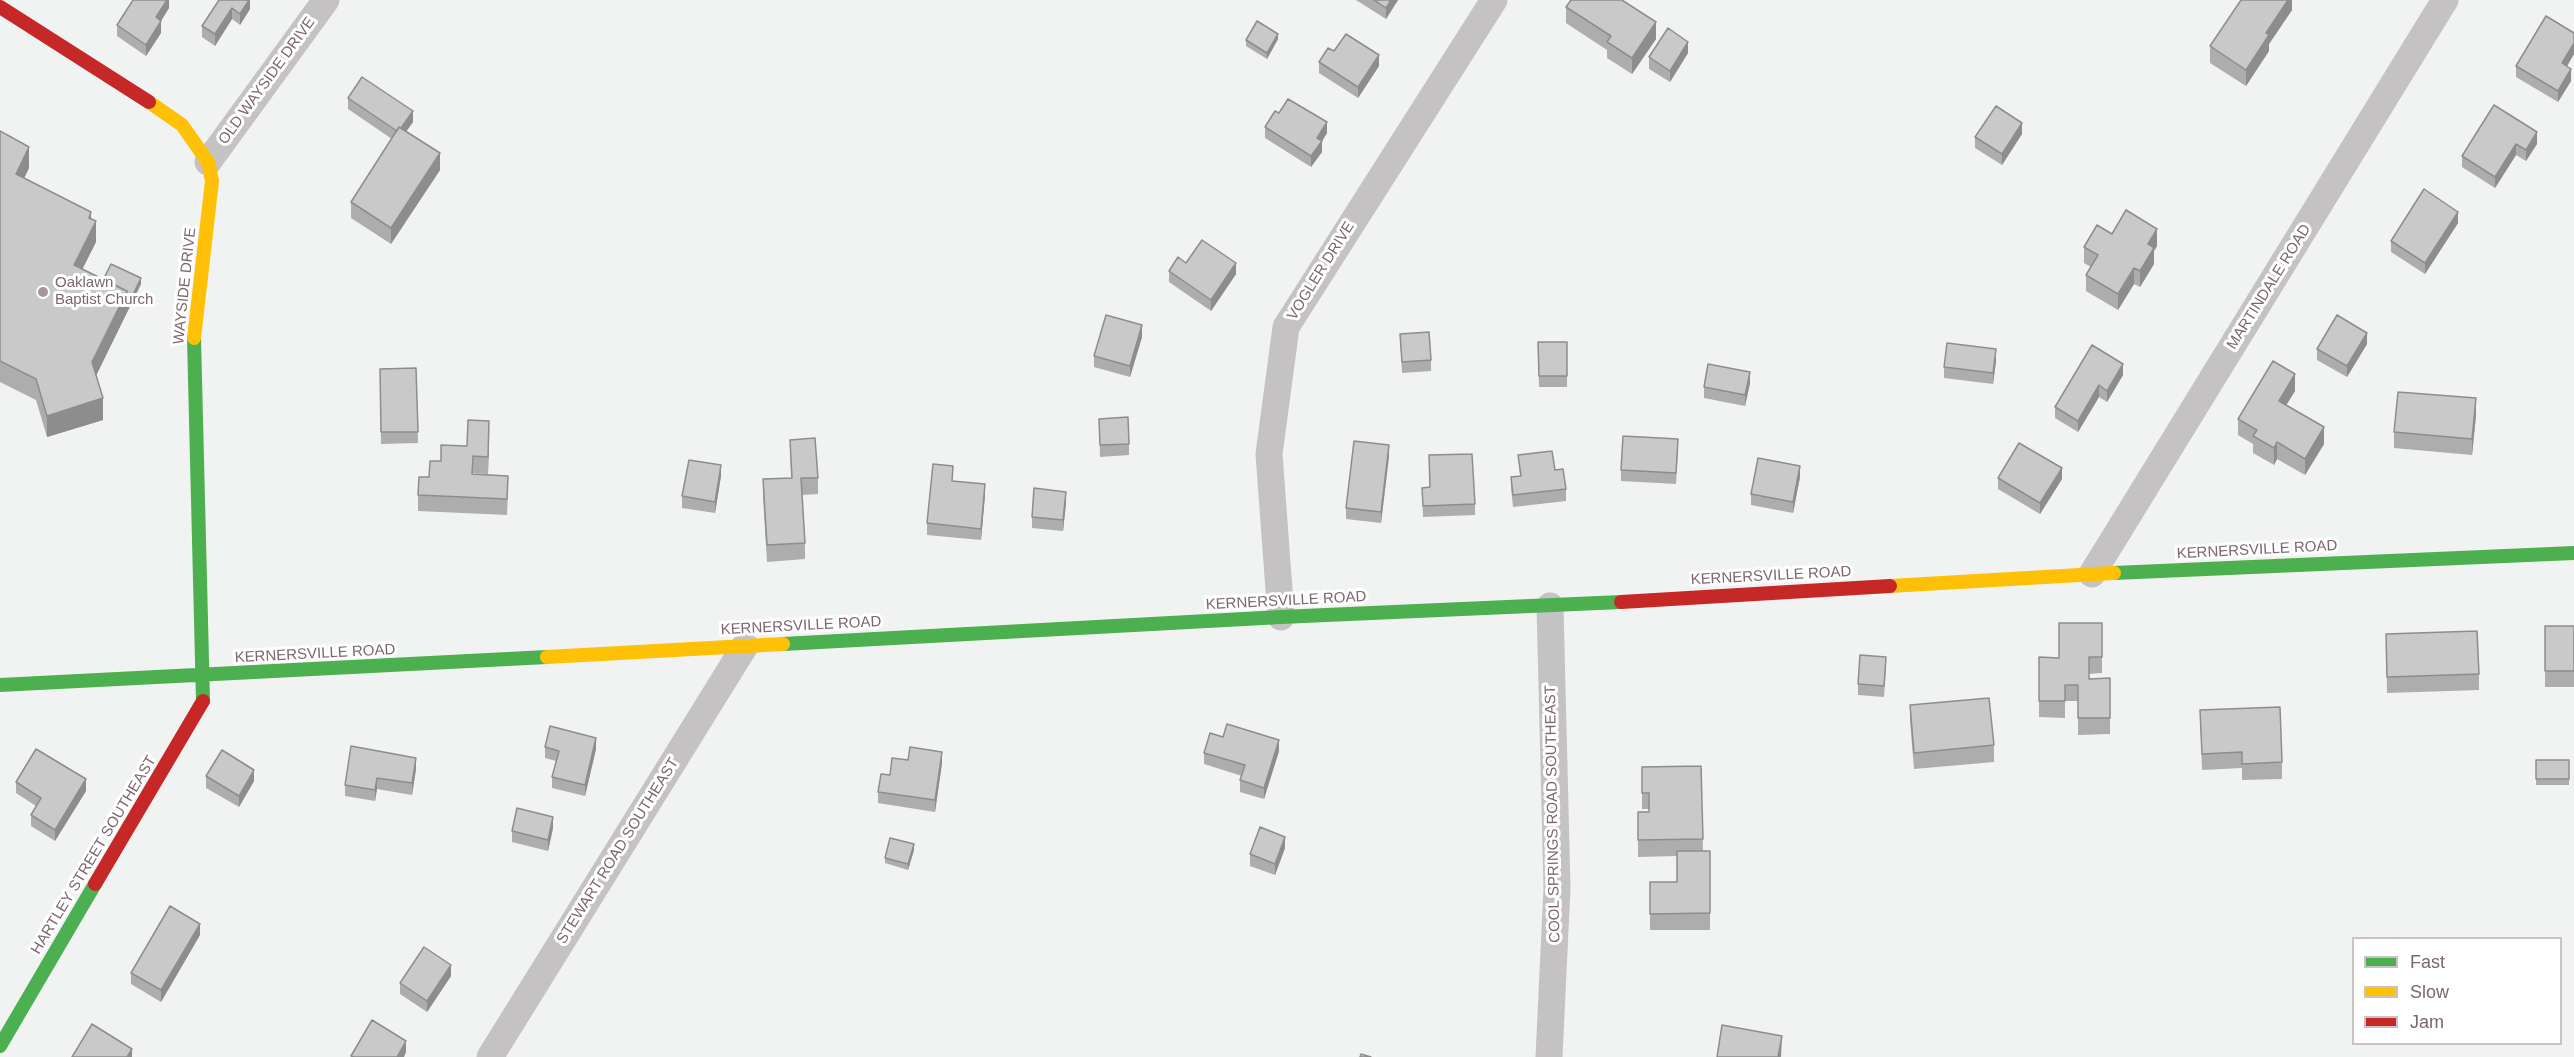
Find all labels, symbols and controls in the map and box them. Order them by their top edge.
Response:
street label: OLD WAYSIDE DRIVE [215,14,319,148]
street label: VOGLER DRIVE [1284,219,1358,323]
street label: MARTINDALE ROAD [2223,221,2315,353]
street label: WAYSIDE DRIVE [170,227,200,345]
place label: Oaklawn Baptist Church [55,274,153,309]
marker: Oaklawn Baptist Church [36,285,50,299]
street label: KERNERSVILLE ROAD [2176,537,2338,563]
street label: KERNERSVILLE ROAD [1690,563,1852,589]
street label: KERNERSVILLE ROAD [1205,588,1367,614]
street label: KERNERSVILLE ROAD [720,613,882,639]
street label: KERNERSVILLE ROAD [234,641,396,667]
street label: COOL SPRINGS ROAD SOUTHEAST [1542,685,1564,943]
street label: HARTLEY STREET SOUTHEAST [28,753,160,957]
street label: STEWART ROAD SOUTHEAST [553,755,683,947]
legend [2352,937,2562,1045]
text: Fast [2410,952,2445,972]
text: Slow [2410,982,2449,1002]
text: Jam [2410,1012,2444,1032]

